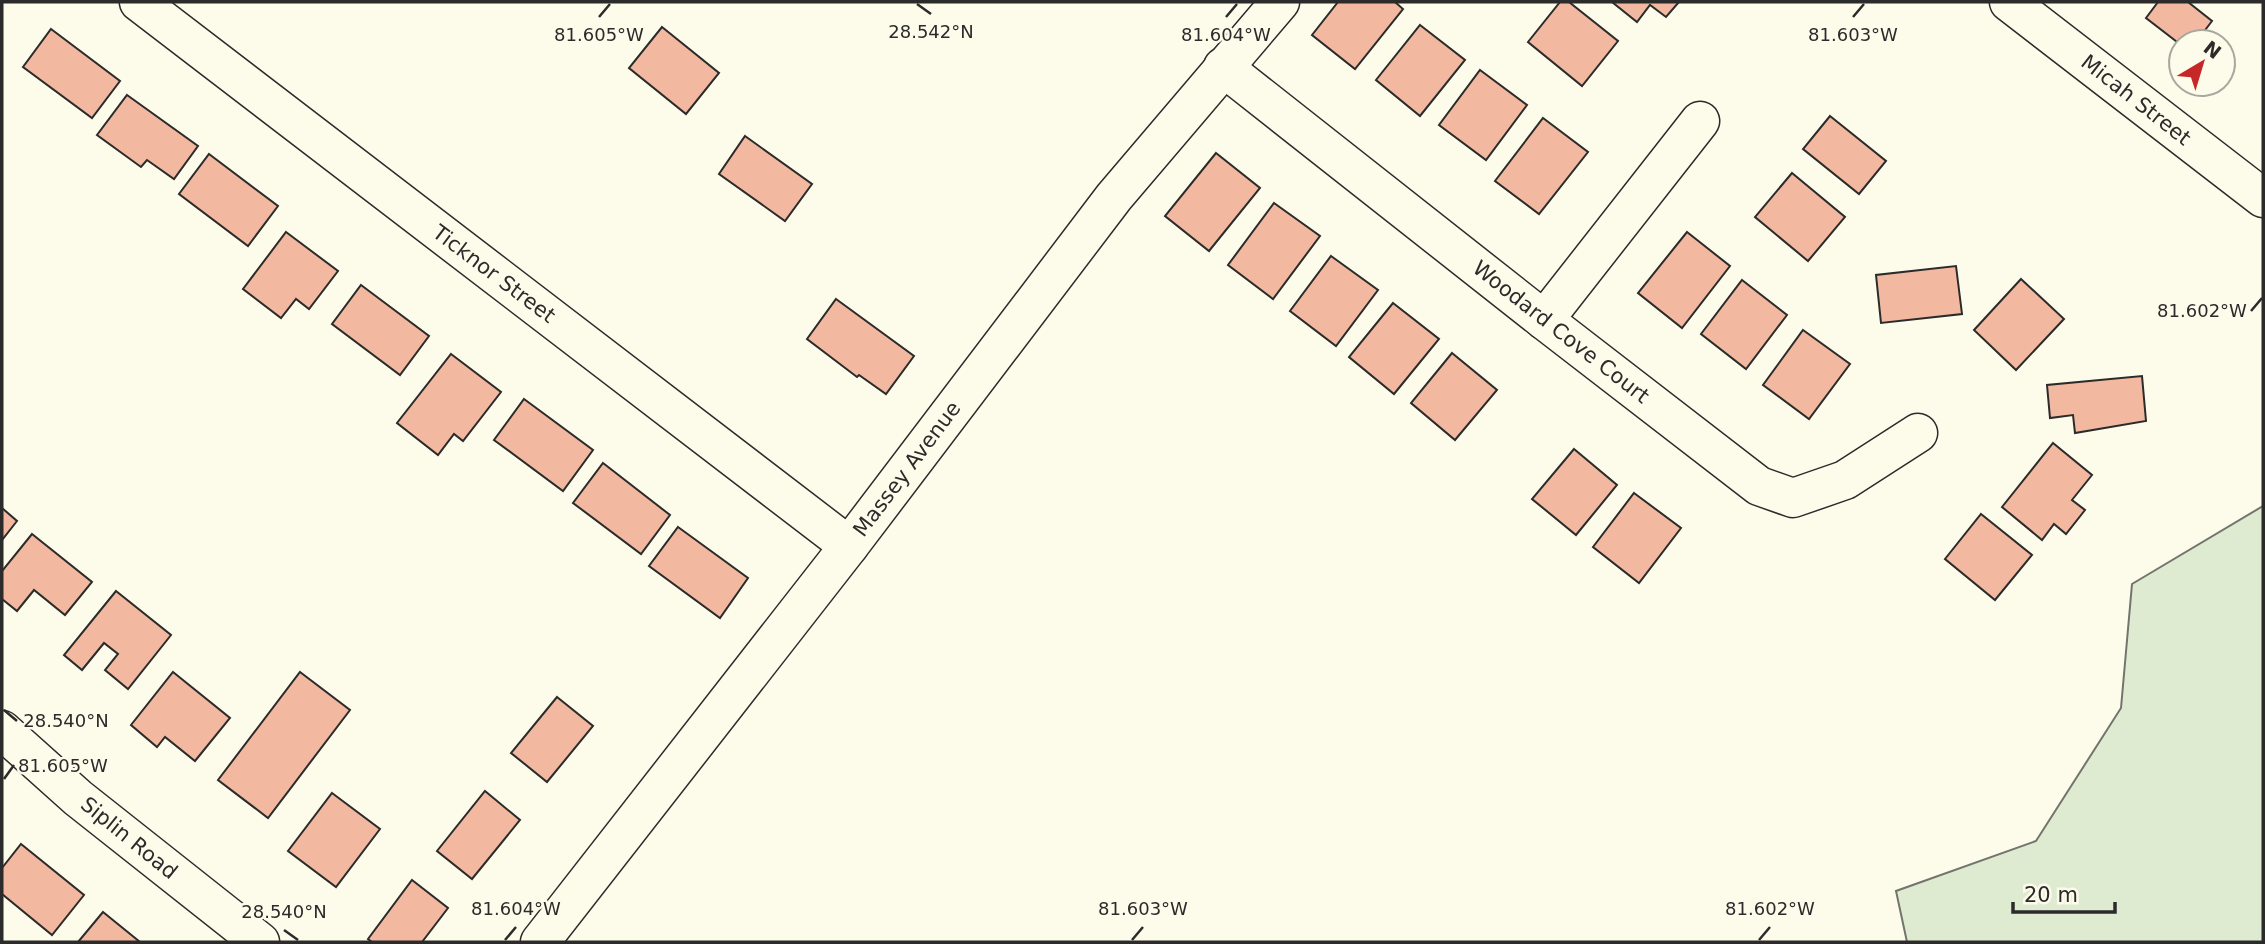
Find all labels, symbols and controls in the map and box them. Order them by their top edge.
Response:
text: 28.542°N [888,21,974,42]
text: 81.605°W [554,24,644,45]
text: 81.604°W [1181,24,1271,45]
text: 81.603°W [1808,24,1898,45]
north arrow [2167,28,2237,98]
text: N [2199,36,2226,63]
street label: Micah Street [2077,50,2195,150]
street label: Ticknor Street [427,220,560,328]
street label: Woodard Cove Court [1468,256,1654,408]
text: 81.602°W [2157,300,2247,321]
street label: Massey Avenue [848,397,966,541]
text: 28.540°N [23,710,109,731]
text: 81.605°W [18,755,108,776]
street label: Siplin Road [76,792,182,884]
scale bar [2013,870,2114,914]
text: 20 m [2024,883,2078,907]
text: 81.604°W [471,898,561,919]
text: 81.603°W [1098,898,1188,919]
text: 81.602°W [1725,898,1815,919]
text: 28.540°N [241,901,327,922]

